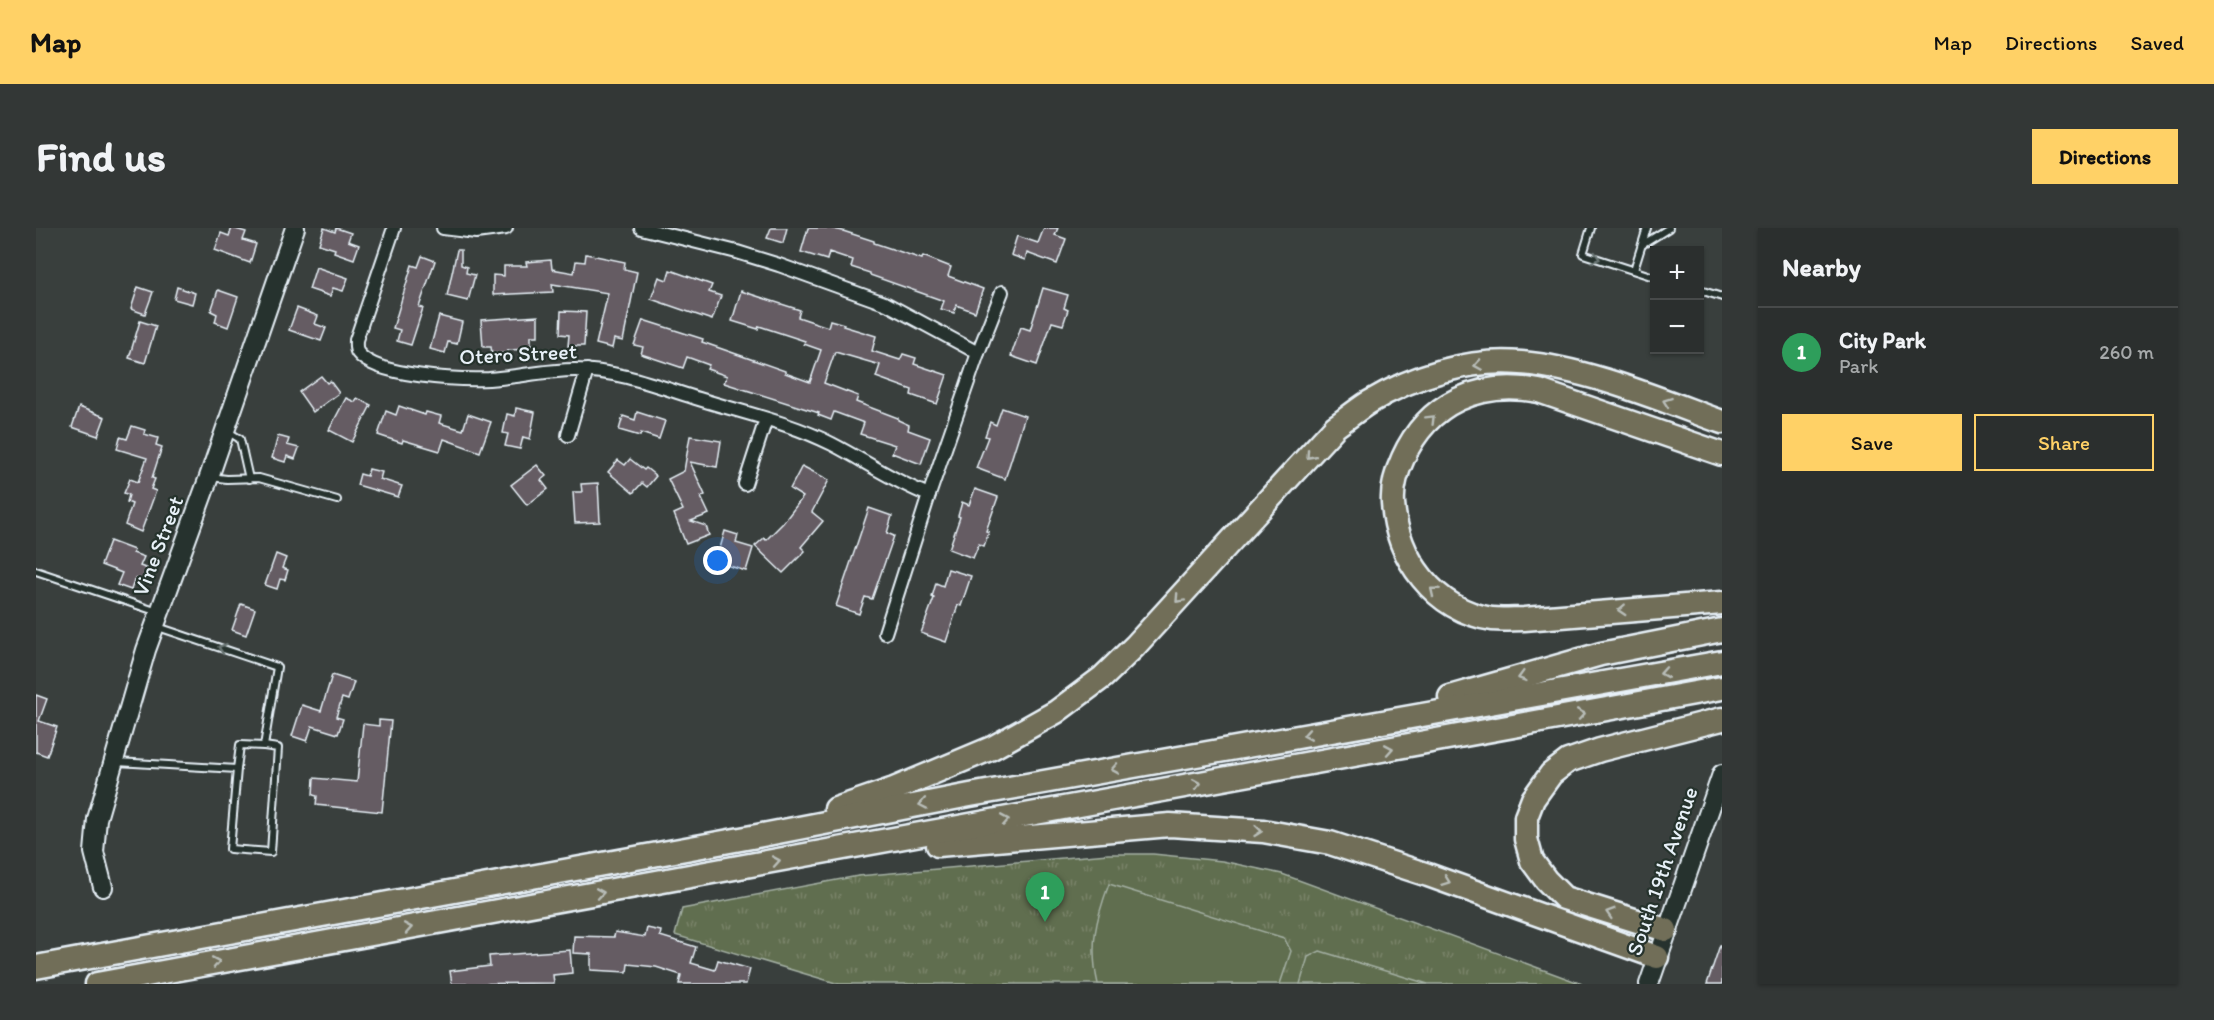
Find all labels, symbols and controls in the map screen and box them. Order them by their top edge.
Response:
text: Map [30,25,81,59]
text: Map [1934,30,1972,55]
text: Directions [2005,30,2097,55]
text: Saved [2130,30,2184,55]
button: Directions [2032,129,2178,184]
text: Find us [36,131,166,182]
map controls [1650,246,1704,354]
button: + [1650,246,1704,300]
one-way arrow [1590,251,1601,263]
text: Nearby [1782,251,1861,283]
button: − [1650,300,1704,354]
text: City Park [1839,327,1926,354]
street label: Otero Street [458,337,578,371]
text: 1 [1797,340,1806,364]
text: 260 m [2099,340,2154,364]
text: Park [1839,354,1878,378]
one-way arrow [1473,358,1482,370]
one-way arrow [1662,396,1673,409]
button: Save [1782,414,1962,471]
button: Share [1974,414,2154,471]
one-way arrow [1423,416,1434,427]
one-way arrow [1306,448,1317,459]
street label: Vine Street [127,492,189,600]
your location [703,546,732,575]
one-way arrow [1430,587,1441,598]
one-way arrow [1176,592,1187,603]
one-way arrow [1617,604,1626,617]
one-way arrow [217,643,228,656]
one-way arrow [1660,666,1669,678]
one-way arrow [1517,670,1528,682]
one-way arrow [1575,708,1585,721]
one-way arrow [1302,729,1312,741]
one-way arrow [1383,743,1393,756]
one-way arrow [1110,762,1120,775]
one-way arrow [1192,779,1202,791]
street label: South 19th Avenue [1620,783,1704,959]
one-way arrow [918,797,928,810]
one-way arrow [1000,814,1010,826]
one-way arrow [1254,824,1263,837]
one-way arrow [771,855,781,868]
pin: 1 [1026,872,1064,922]
one-way arrow [1440,874,1451,887]
one-way arrow [595,887,605,900]
one-way arrow [1605,908,1616,920]
one-way arrow [404,922,413,934]
one-way arrow [211,956,221,969]

